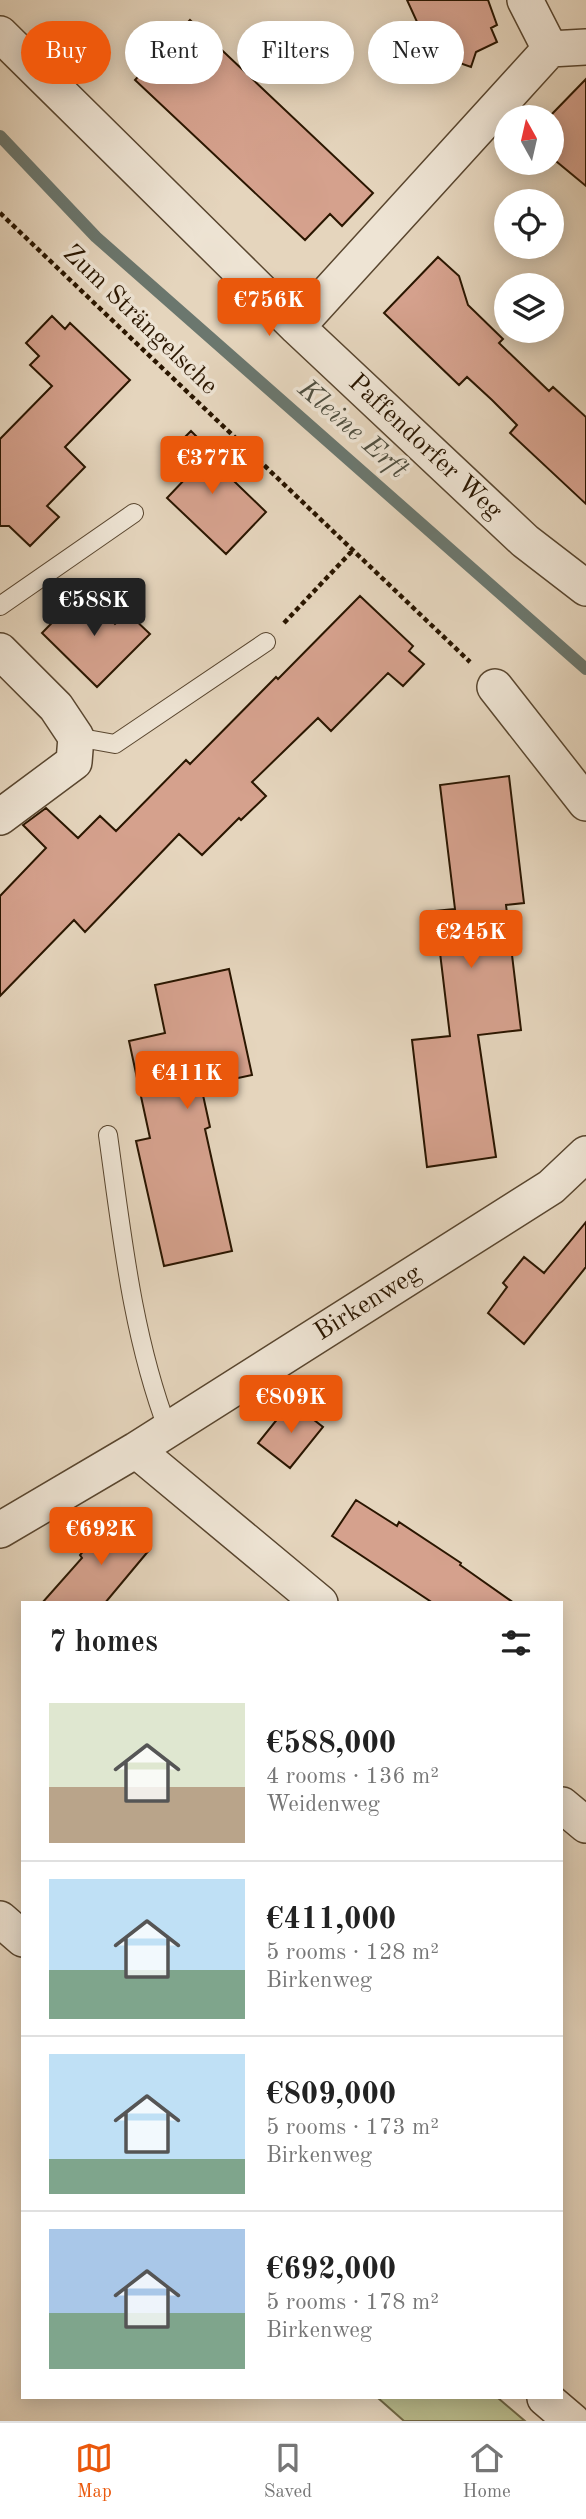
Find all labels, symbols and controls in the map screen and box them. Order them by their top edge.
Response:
chip: Buy [21,21,111,84]
chip: Rent [125,21,223,84]
chip: Filters [237,21,354,84]
chip: New [368,21,464,84]
north arrow [494,105,564,175]
map controls [494,105,564,343]
button: locate [494,189,564,259]
street label: Zum Strängelsche [58,240,222,400]
button: layers [494,273,564,343]
pin: €756K [220,278,318,338]
text: €756K [233,289,305,312]
street label: Paffendorfer Weg [343,369,507,525]
water label: Kleine Erft [291,374,413,486]
pin: €377K [163,436,261,496]
text: €377K [176,447,248,470]
pin: €588K [45,578,143,638]
text: €588K [58,589,130,612]
pin: €245K [422,911,520,970]
text: €245K [435,921,507,944]
pin: €411K [138,1052,236,1111]
text: €411K [151,1062,223,1085]
street label: Birkenweg [310,1260,426,1346]
pin: €809K [242,1376,340,1435]
text: €809K [255,1386,327,1409]
pin: €692K [52,1508,150,1567]
text: €692K [65,1518,137,1541]
icon: filters [497,1624,535,1662]
text: 7 homes [49,1628,158,1658]
text: €588,000 [266,1729,396,1759]
icon: home [105,1731,189,1815]
text: 4 rooms · 136 m² [266,1765,439,1788]
text: Weidenweg [266,1793,380,1816]
text: €411,000 [266,1905,396,1935]
icon: home [105,1907,189,1991]
text: 5 rooms · 128 m² [266,1941,439,1964]
text: Birkenweg [266,1969,372,1992]
text: €809,000 [266,2080,396,2110]
icon: home [105,2082,189,2166]
text: 5 rooms · 173 m² [266,2116,439,2139]
text: Birkenweg [266,2144,372,2167]
text: €692,000 [266,2255,396,2285]
icon: home [105,2257,189,2341]
text: 5 rooms · 178 m² [266,2291,439,2314]
text: Birkenweg [266,2319,372,2342]
tab: Map [75,2439,113,2504]
tab: Saved [264,2439,312,2504]
tab: Home [463,2439,511,2504]

